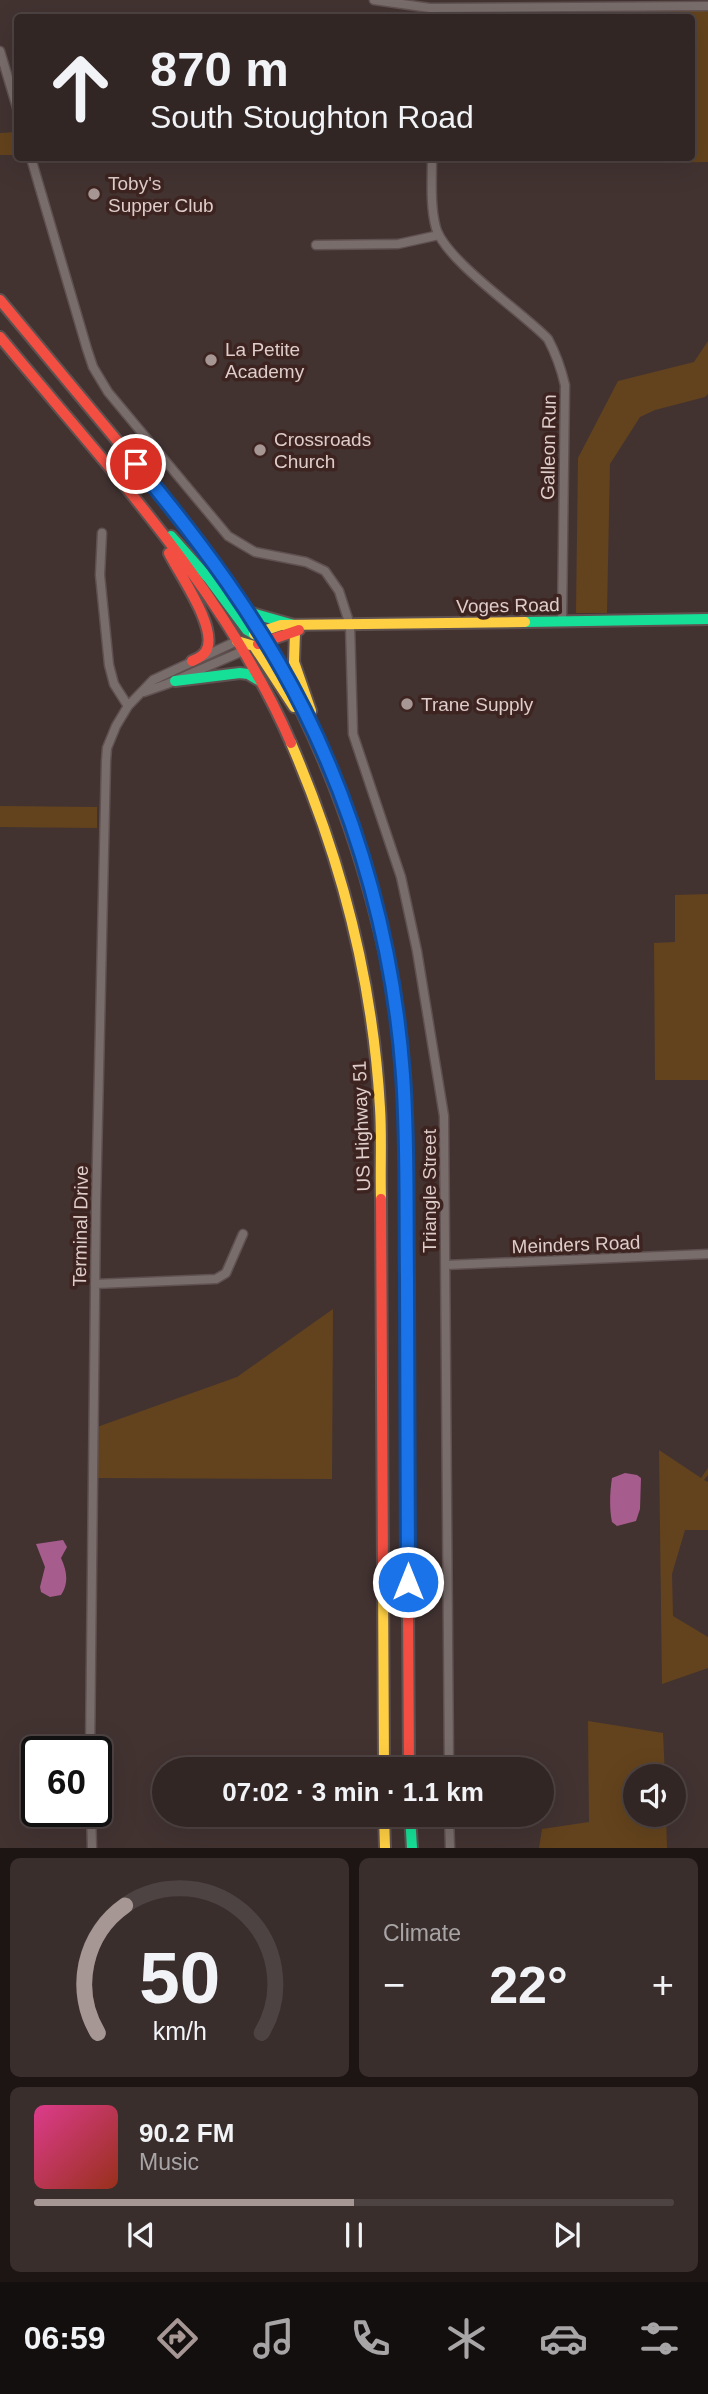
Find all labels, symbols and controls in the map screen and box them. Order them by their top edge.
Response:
icon: ahead [35,42,126,133]
text: 870 m [150,42,289,96]
text: South Stoughton Road [150,99,474,135]
place label: Toby's Supper Club [108,173,214,216]
marker: Toby's Supper Club [86,186,102,202]
place label: La Petite Academy [225,339,305,382]
marker: La Petite Academy [203,352,219,368]
street label: Galleon Run [537,394,560,500]
place label: Crossroads Church [274,429,371,472]
pin [106,434,166,494]
marker: Crossroads Church [252,442,268,458]
icon: arrive [117,445,155,483]
street label: Voges Road [456,594,560,617]
place label: Trane Supply [421,694,534,715]
marker: Trane Supply [399,696,415,712]
street label: US Highway 51 [349,1060,374,1192]
street label: Triangle Street [419,1128,440,1253]
street label: Terminal Drive [69,1165,92,1287]
street label: Meinders Road [511,1232,641,1257]
position arrow [371,1545,445,1619]
speed limit sign: 60 [21,1736,112,1827]
map controls [623,1764,686,1827]
button: sound [623,1764,686,1827]
text: 07:02 · 3 min · 1.1 km [222,1777,484,1807]
text: Climate [383,1920,461,1946]
text: 50 [139,1938,220,2019]
text: 22° [489,1956,568,2014]
text: − [383,1964,405,2006]
text: + [652,1964,674,2006]
text: km/h [152,2017,207,2045]
text: 90.2 FM [139,2118,234,2148]
text: Music [139,2149,199,2175]
icon: previous [122,2216,160,2254]
icon: pause [335,2216,373,2254]
icon: next [548,2216,586,2254]
icon: directions [153,2314,202,2363]
icon: music [249,2314,298,2363]
icon: phone [346,2314,395,2363]
icon: climate [442,2314,491,2363]
icon: car [539,2314,588,2363]
icon: filters [635,2314,684,2363]
text: 06:59 [24,2320,106,2356]

